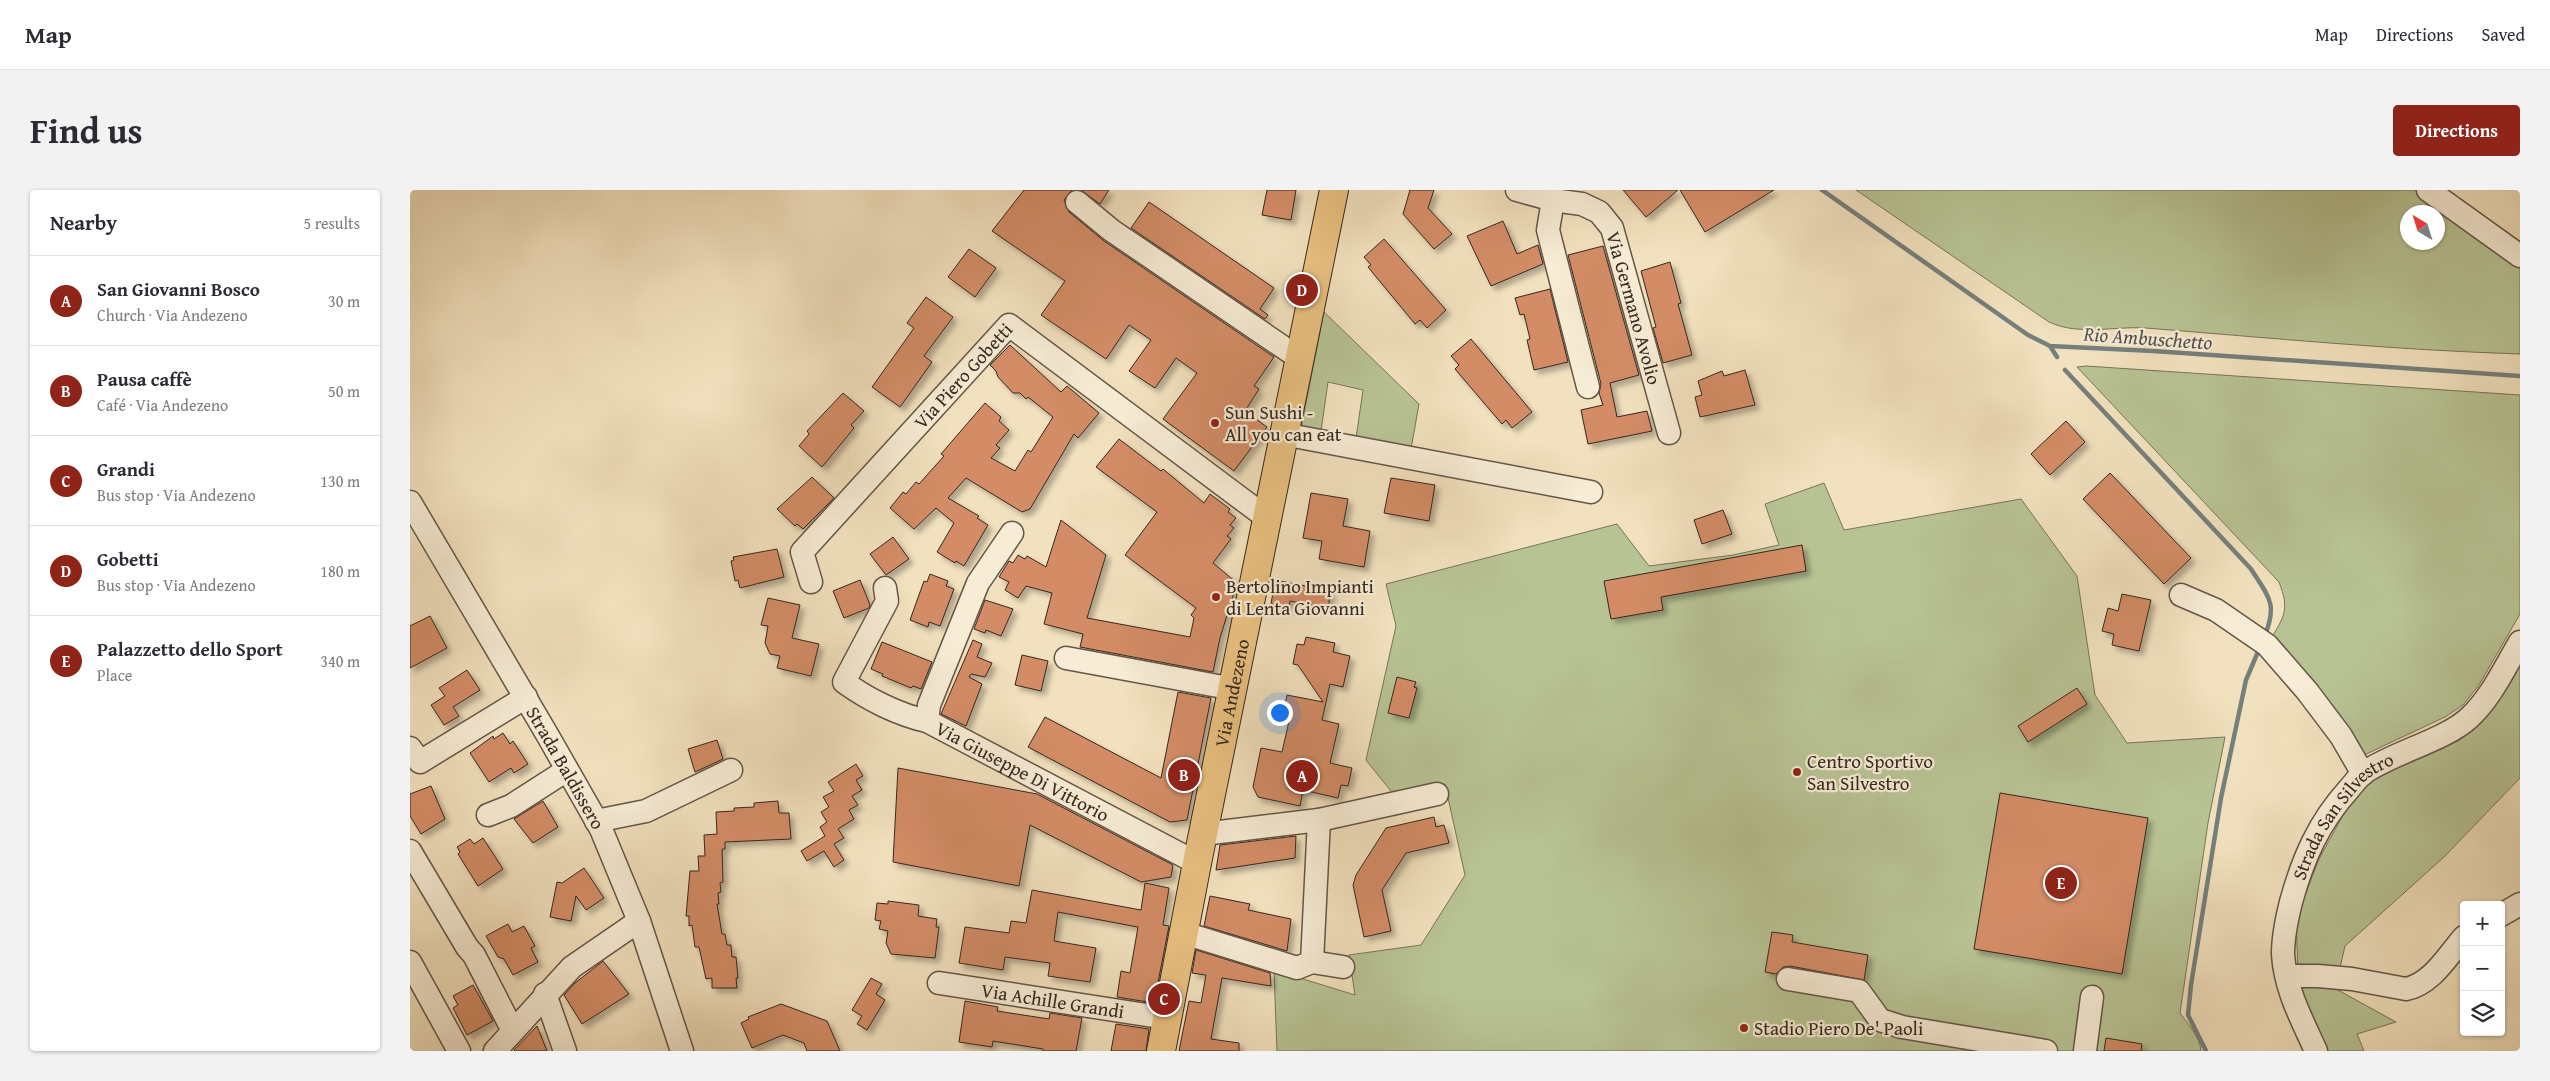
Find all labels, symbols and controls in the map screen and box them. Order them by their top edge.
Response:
text: Map [25,17,72,52]
text: Map [2315,21,2348,48]
text: Directions [2376,21,2453,48]
text: Saved [2481,21,2525,48]
text: Find us [30,105,143,156]
button: Directions [2393,105,2520,156]
north arrow [2400,205,2445,250]
text: Nearby [50,207,117,238]
text: 5 results [303,211,360,235]
street label: Via Germano Avolio [1600,228,1669,388]
pin: D [1286,271,1318,309]
text: San Giovanni Bosco [97,275,260,303]
text: A [61,289,71,313]
text: 30 m [328,289,360,313]
text: Church · Via Andezeno [97,303,248,327]
street label: Via Piero Gobetti [907,316,1019,435]
water label: Rio Ambuschetto [2082,318,2214,356]
text: Pausa caffè [97,365,192,393]
text: B [61,379,71,403]
text: 50 m [328,379,360,403]
text: Café · Via Andezeno [97,393,228,417]
place label: Sun Sushi - All you can eat [1225,398,1342,448]
marker: Sun Sushi - All you can eat [1209,417,1221,429]
text: Grandi [97,455,155,483]
text: C [61,469,71,493]
text: 130 m [320,469,360,493]
text: Bus stop · Via Andezeno [97,483,256,507]
text: Gobetti [97,545,159,573]
text: D [61,559,71,583]
text: 180 m [320,559,360,583]
place label: Bertolino Impianti di Lenta Giovanni [1226,572,1374,622]
text: Bus stop · Via Andezeno [97,573,256,597]
marker: Bertolino Impianti di Lenta Giovanni [1210,591,1222,603]
text: Palazzetto dello Sport [97,635,283,663]
street label: Via Andezeno [1207,636,1256,750]
text: E [62,649,70,673]
text: 340 m [320,649,360,673]
text: Place [97,663,132,687]
your location [1267,700,1293,726]
street label: Strada Baldissero [519,701,612,834]
street label: Via Giuseppe Di Vittorio [931,714,1114,829]
street label: Strada San Silvestro [2285,745,2398,884]
place label: Centro Sportivo San Silvestro [1807,747,1933,797]
pin: B [1168,756,1200,794]
pin: A [1286,757,1318,795]
marker: Centro Sportivo San Silvestro [1791,766,1803,778]
pin: E [2045,864,2077,902]
map controls [2460,901,2505,1036]
button: + [2460,901,2505,946]
button: − [2460,946,2505,991]
street label: Via Achille Grandi [979,976,1126,1025]
pin: C [1148,980,1180,1018]
button: layers [2460,991,2505,1036]
place label: Stadio Piero De' Paoli [1754,1014,1923,1042]
marker: Stadio Piero De' Paoli [1738,1022,1750,1034]

